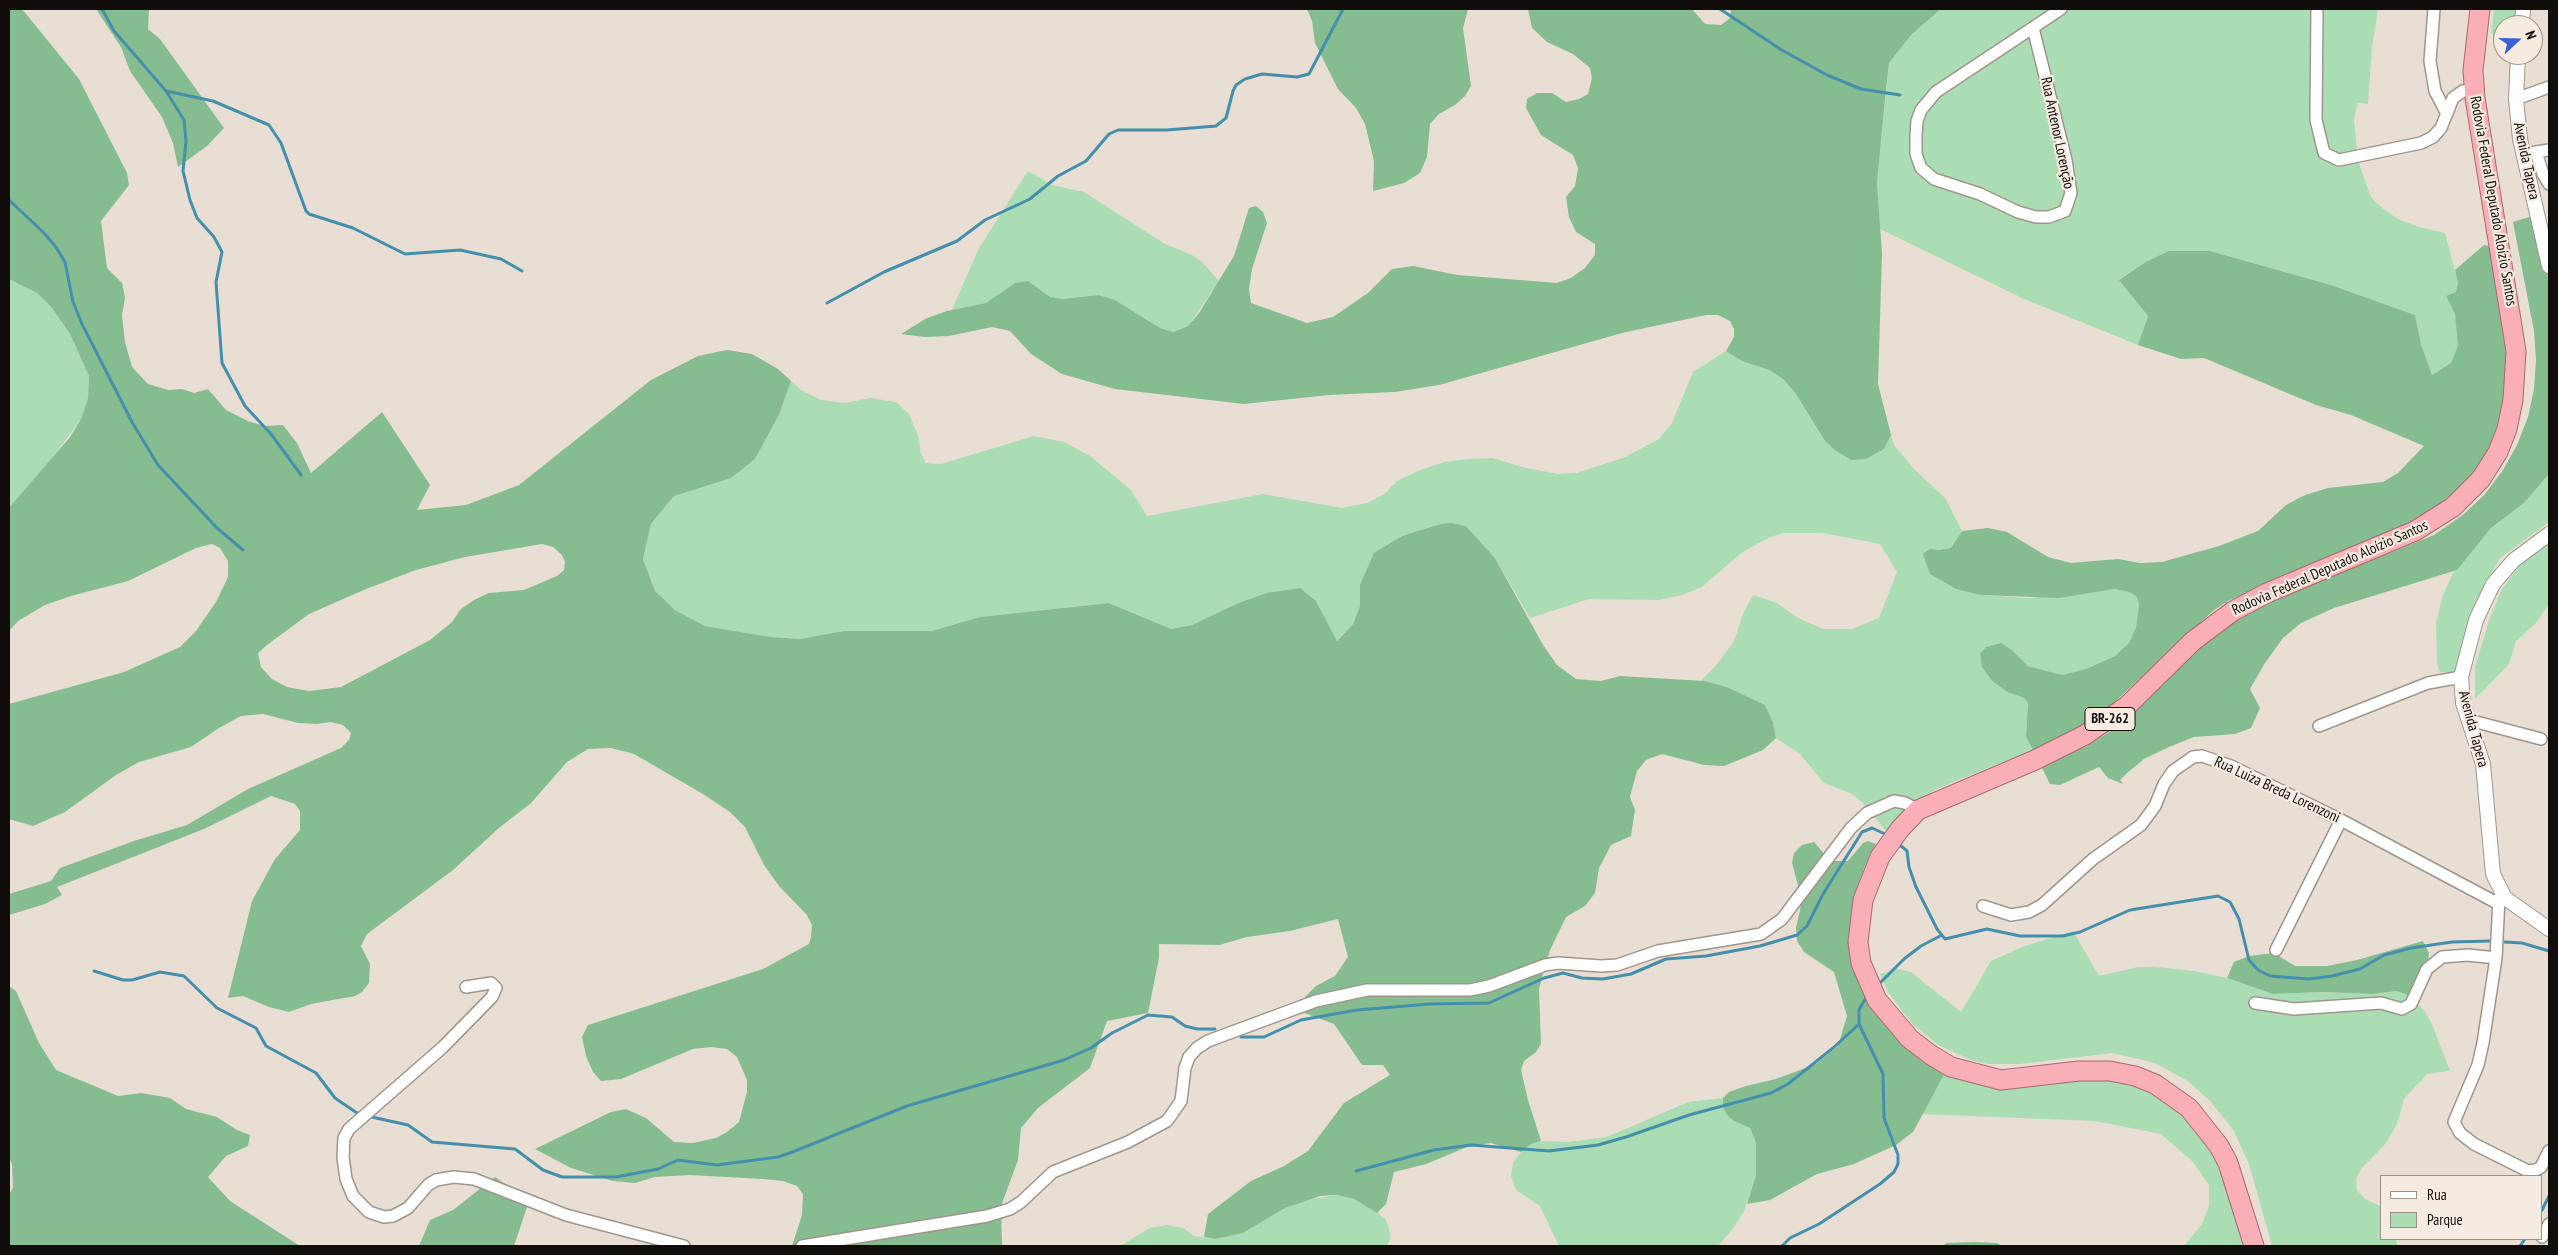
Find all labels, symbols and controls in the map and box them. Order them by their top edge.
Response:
north arrow [2493,15,2543,65]
text: N [2521,28,2541,42]
street label: Rua Antenor Lorenção [2036,75,2078,191]
street label: Rodovia Federal Deputado Aloízio Santos [2466,95,2520,307]
street label: Avenida Tapera [2509,121,2543,201]
street label: Rodovia Federal Deputado Aloízio Santos [2229,517,2431,619]
street label: Avenida Tapera [2454,689,2492,769]
road number: BR-262 [2085,708,2135,731]
street label: Rua Luiza Breda Lorenzoni [2211,753,2343,827]
legend [2380,1175,2543,1240]
text: Rua [2427,1185,2447,1204]
text: Parque [2427,1210,2463,1229]

